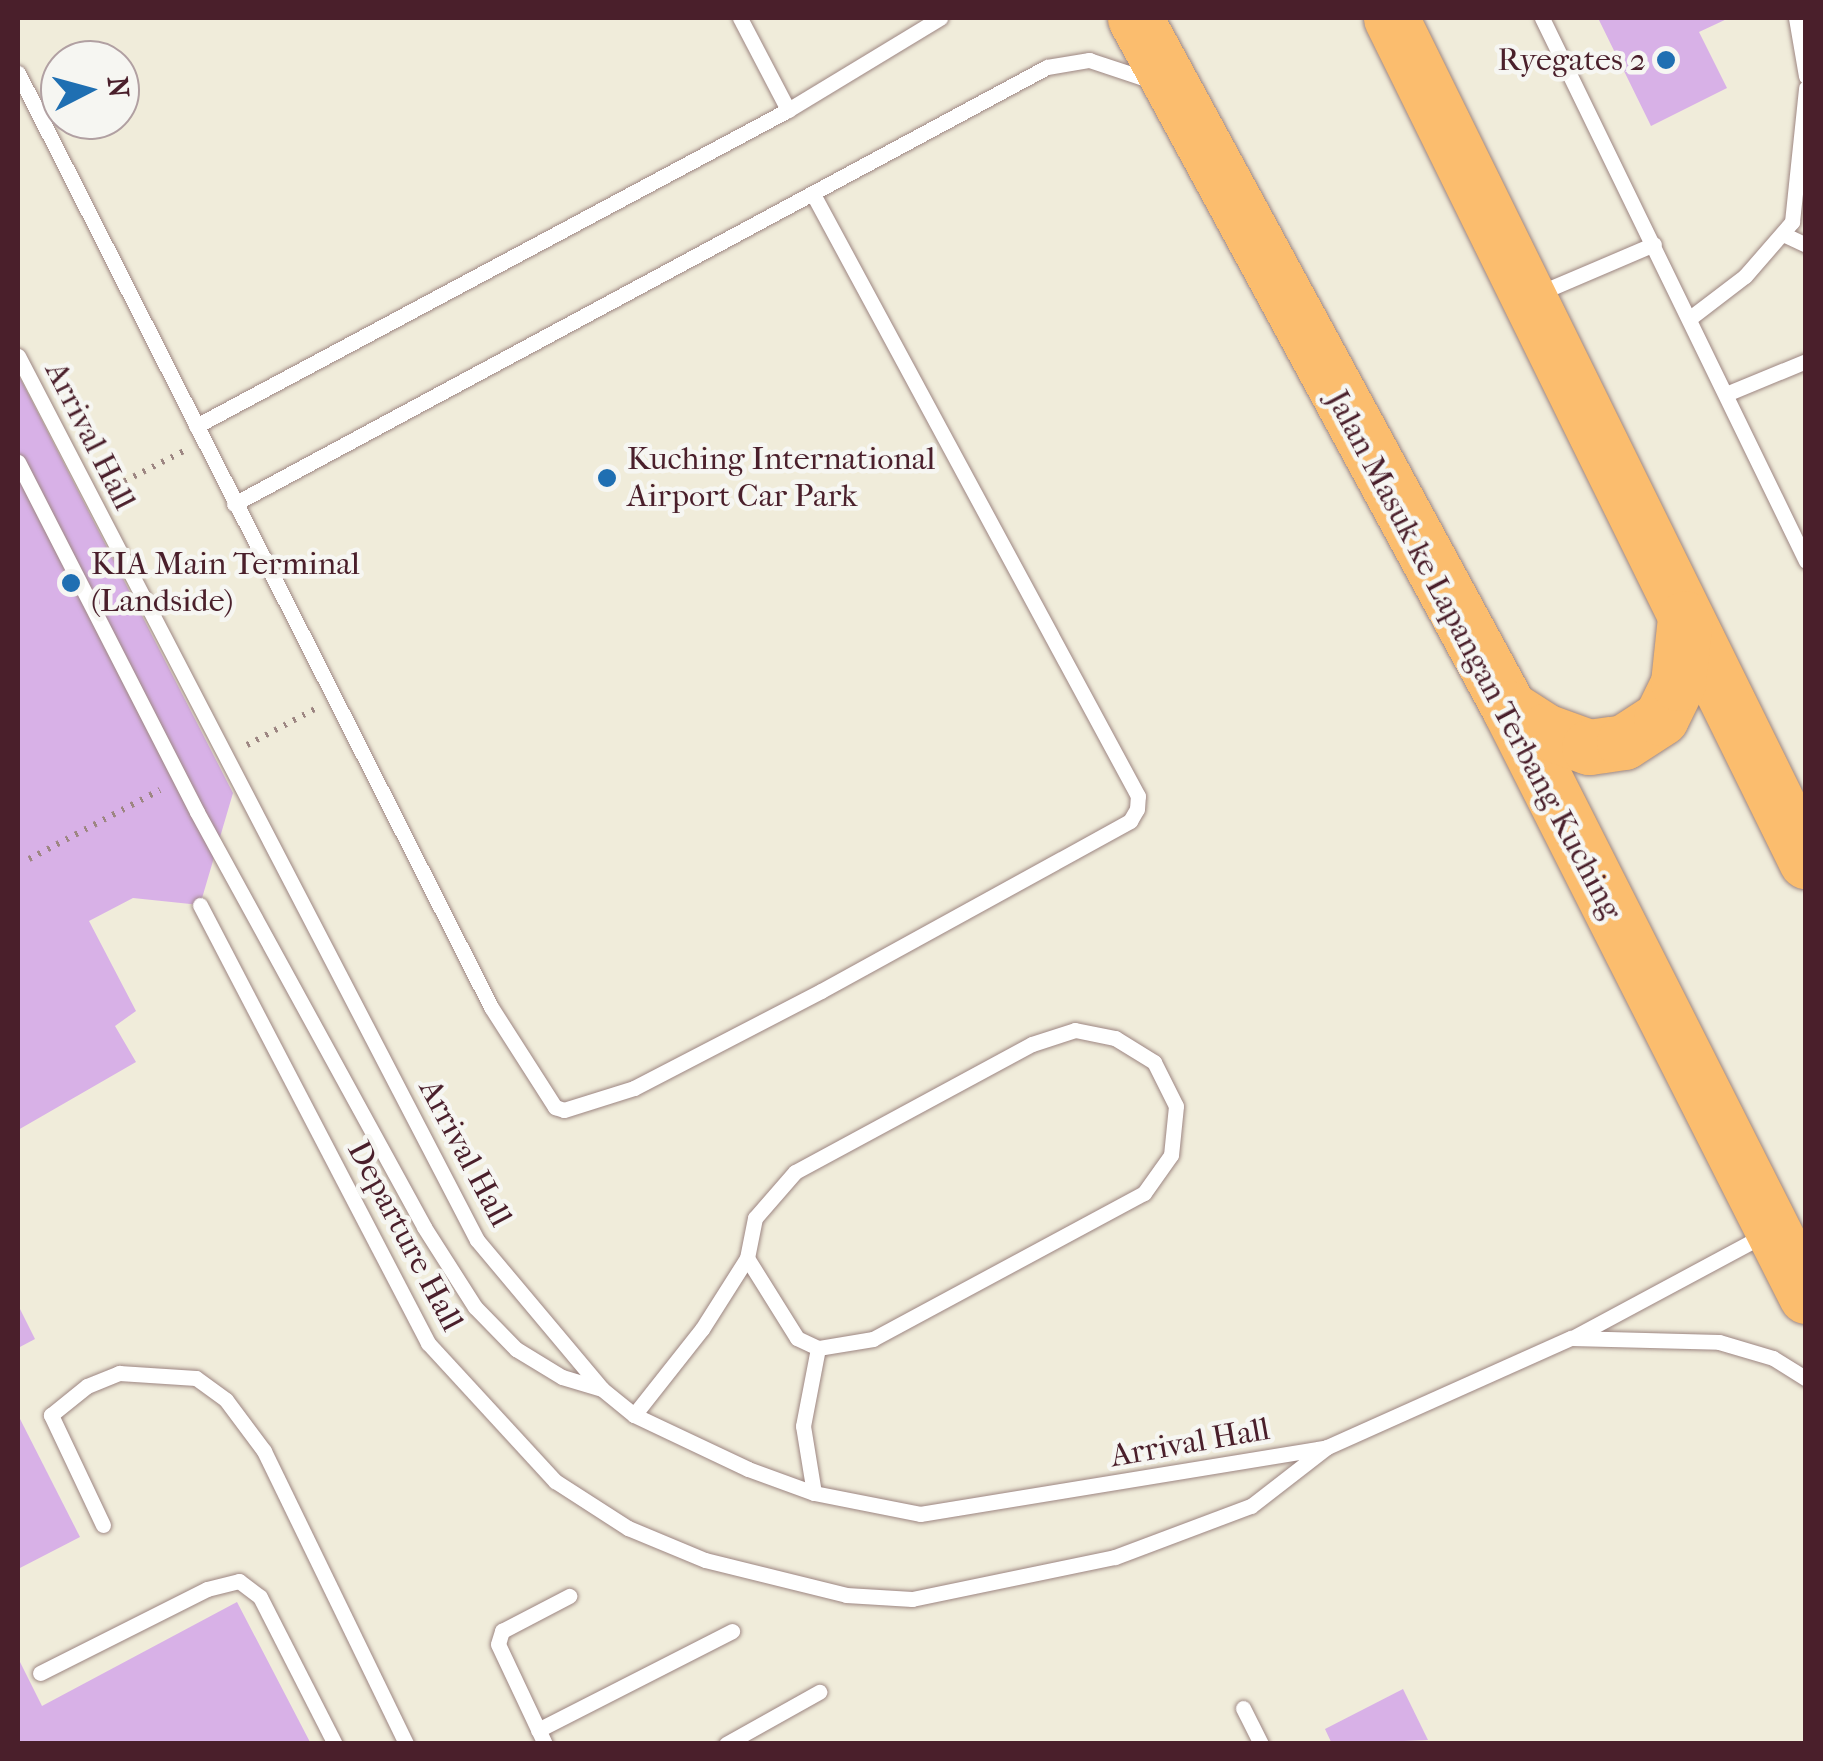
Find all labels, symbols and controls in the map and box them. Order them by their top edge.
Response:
north arrow [40,40,140,140]
place label: Ryegates 2 [1498,41,1646,79]
marker: Ryegates 2 [1655,49,1677,71]
text: N [101,75,136,99]
street label: Arrival Hall [36,356,144,516]
street label: Jalan Masuk ke Lapangan Terbang Kuching [1318,384,1630,926]
place label: Kuching International Airport Car Park [627,441,935,516]
marker: Kuching International Airport Car Park [596,467,618,489]
place label: KIA Main Terminal (Landside) [91,546,360,621]
marker: KIA Main Terminal (Landside) [60,572,82,594]
street label: Arrival Hall [410,1073,520,1233]
street label: Departure Hall [339,1134,471,1338]
street label: Arrival Hall [1107,1410,1273,1476]

